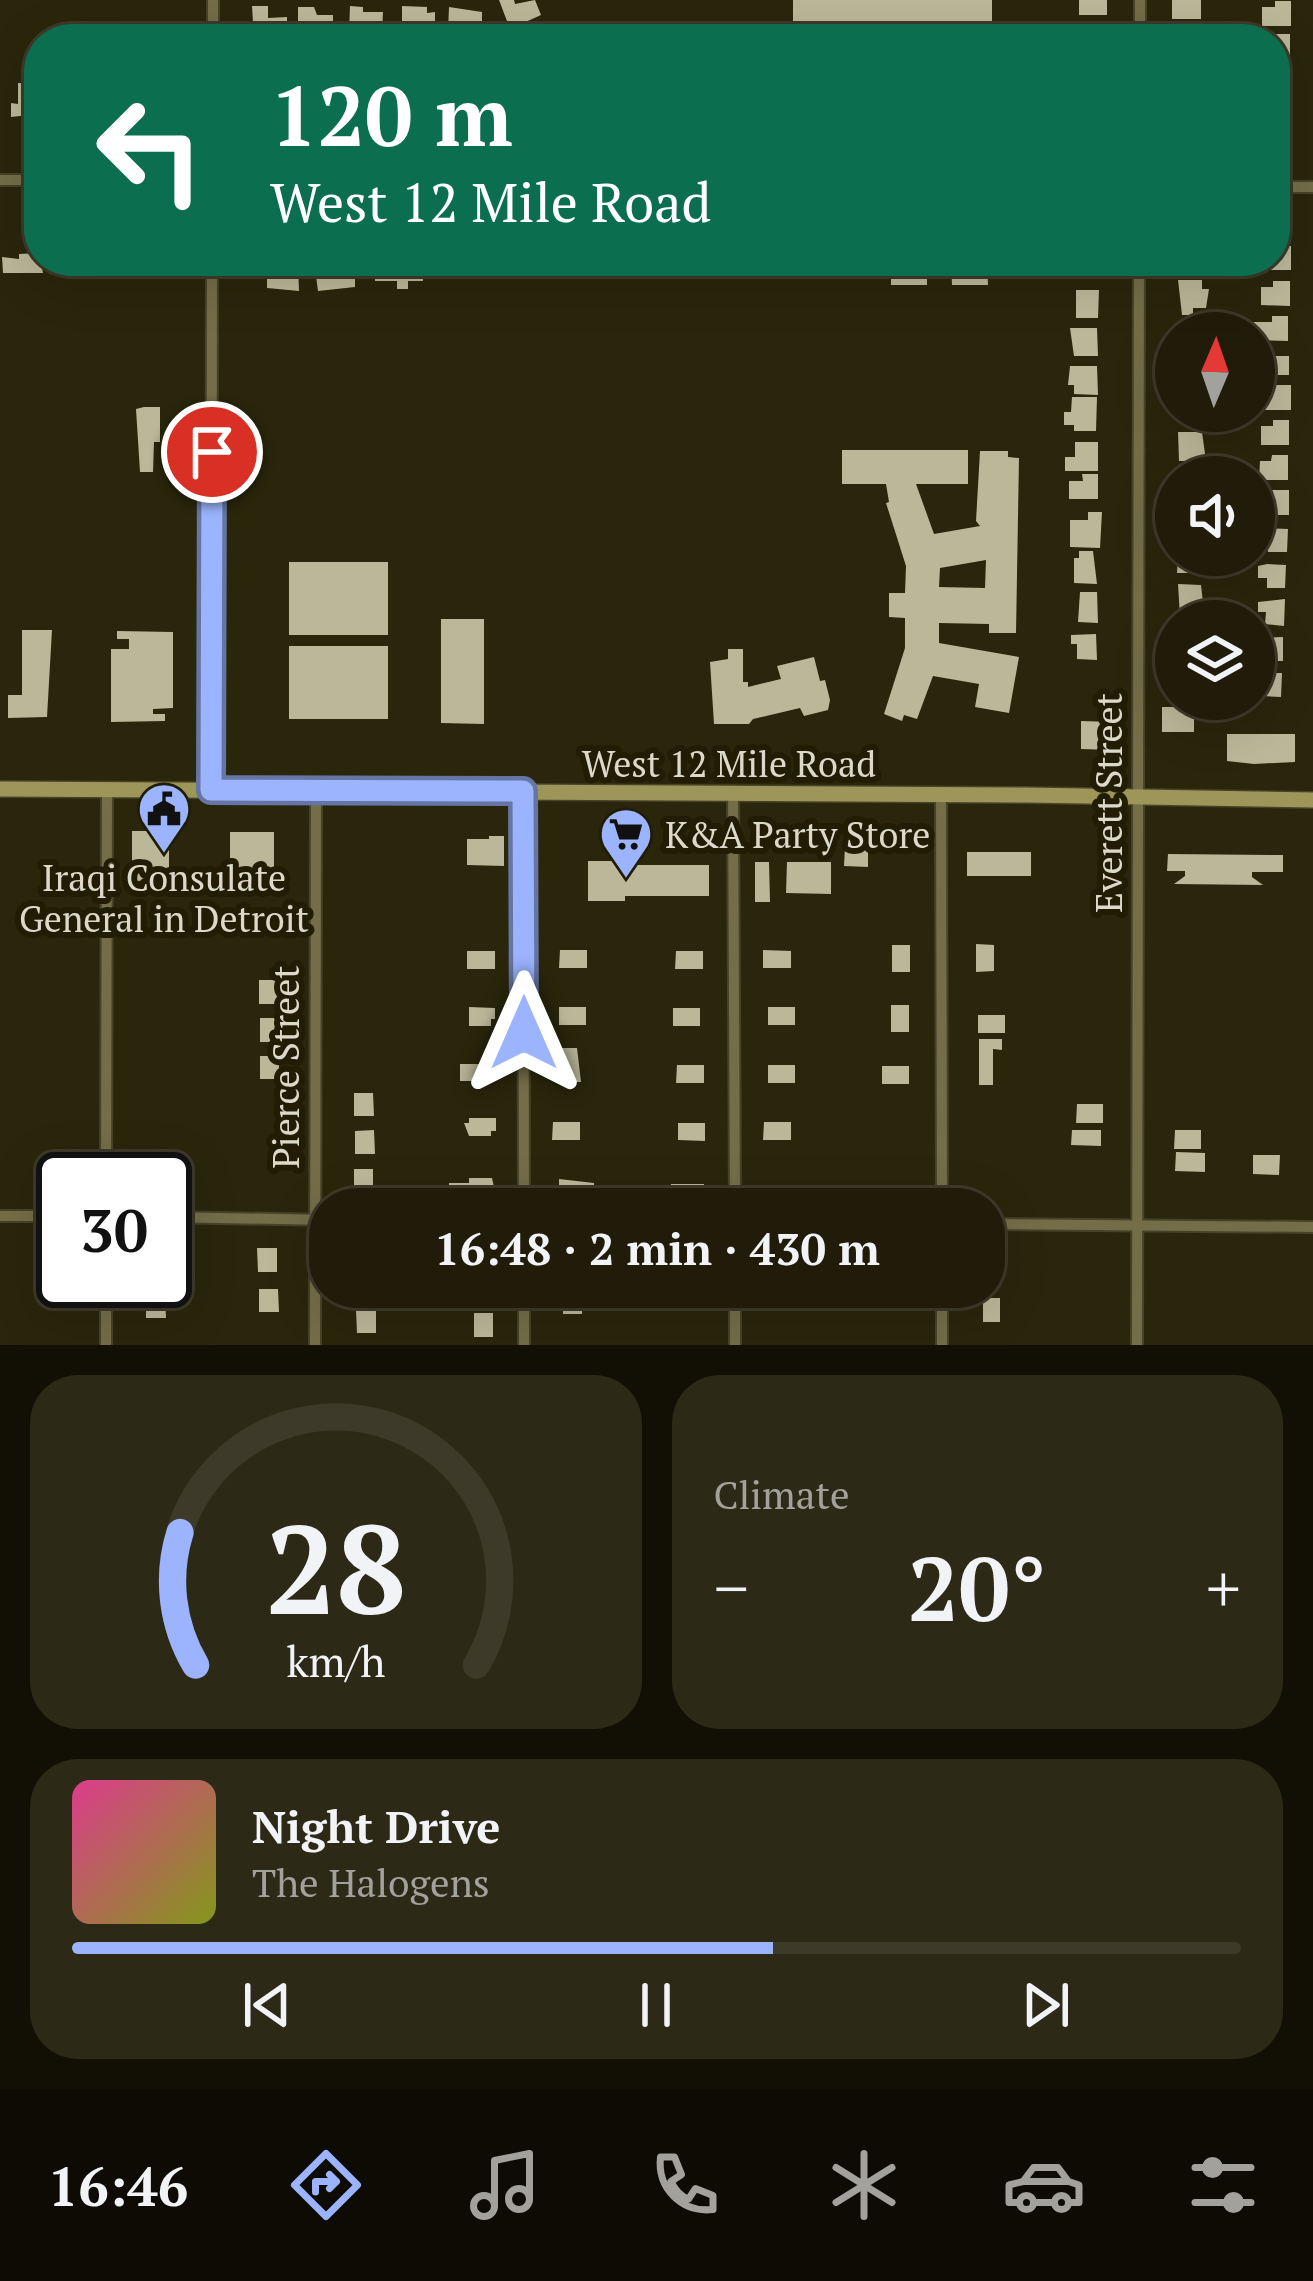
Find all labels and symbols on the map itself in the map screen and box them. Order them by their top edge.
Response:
north arrow [1155,312,1275,432]
pin [161,401,263,503]
street label: Everett Street [1085,693,1132,913]
street label: West 12 Mile Road [582,740,876,787]
public building icon: Iraqi Consulate General in Detroit [136,781,192,855]
supermarket icon: K&A Party Store [598,806,654,880]
place label: K&A Party Store [665,811,930,858]
place label: Iraqi Consulate General in Detroit [19,854,309,942]
street label: Pierce Street [262,965,309,1169]
position arrow [461,970,587,1096]
speed limit sign: 30 [36,1152,192,1308]

